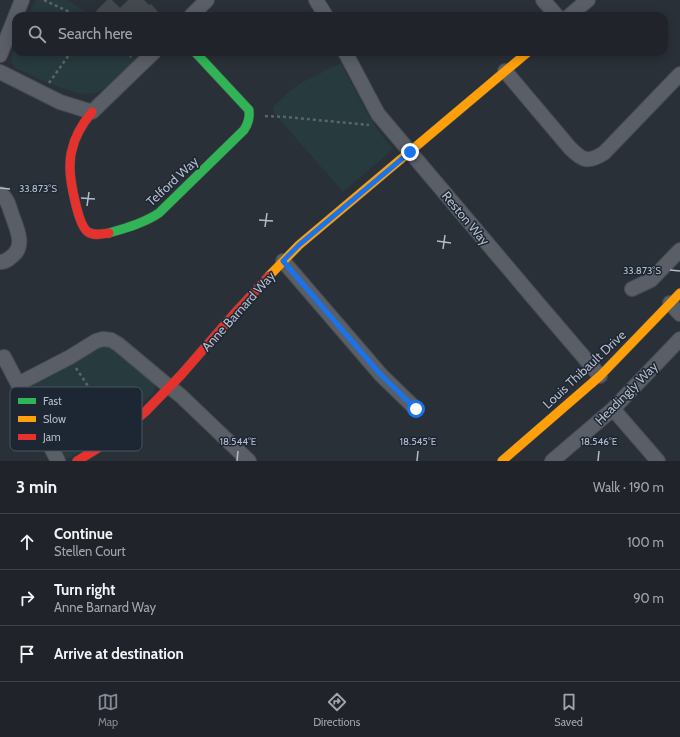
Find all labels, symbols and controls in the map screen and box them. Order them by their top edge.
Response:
search box [12,12,668,56]
icon: search [26,23,48,45]
text: Search here [58,25,133,43]
route end [401,143,419,161]
street label: Telford Way [143,153,202,209]
text: 33.873°S [19,182,57,195]
street label: Reston Way [439,188,493,249]
text: 33.873°S [623,264,661,277]
street label: Anne Barnard Way [198,267,278,354]
street label: Louis Thibault Drive [539,326,629,412]
street label: Headingly Way [591,358,661,428]
legend [10,387,142,451]
text: Fast [43,394,62,408]
route start [407,400,425,418]
text: Slow [43,412,66,426]
text: Jam [42,430,61,444]
text: 18.544°E [220,435,257,448]
text: 18.545°E [400,435,437,448]
text: 18.546°E [581,435,618,448]
text: 3 min [16,477,57,497]
text: Walk · 190 m [593,479,664,495]
text: Continue [54,525,113,543]
icon: ahead [16,531,38,553]
text: 100 m [627,534,664,550]
text: Stellen Court [54,543,126,559]
text: Turn right [54,581,115,599]
icon: right [16,587,38,609]
text: 90 m [633,590,664,606]
text: Anne Barnard Way [54,599,156,615]
icon: arrive [16,643,38,665]
text: Arrive at destination [54,645,184,663]
tab: Map [97,691,119,729]
tab: Directions [313,691,360,729]
tab: Saved [554,691,583,729]

